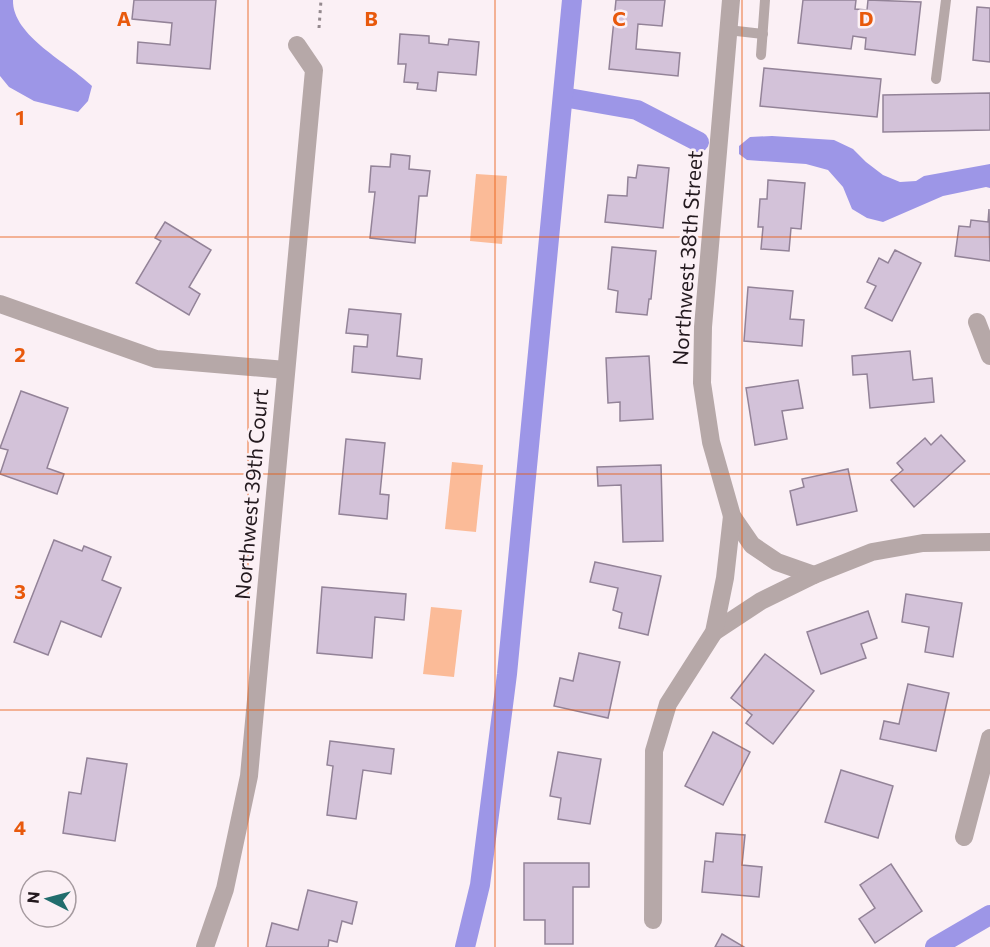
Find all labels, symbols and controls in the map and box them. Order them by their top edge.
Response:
text: A [117,6,131,30]
text: B [364,6,378,30]
text: C [612,6,626,30]
text: D [859,6,873,30]
text: 1 [15,105,25,129]
street label: Northwest 38th Street [667,149,706,366]
text: 2 [14,342,26,366]
street label: Northwest 39th Court [229,387,272,600]
text: 3 [14,579,26,603]
text: 4 [14,815,26,839]
north arrow [18,869,78,929]
text: N [23,890,43,904]

